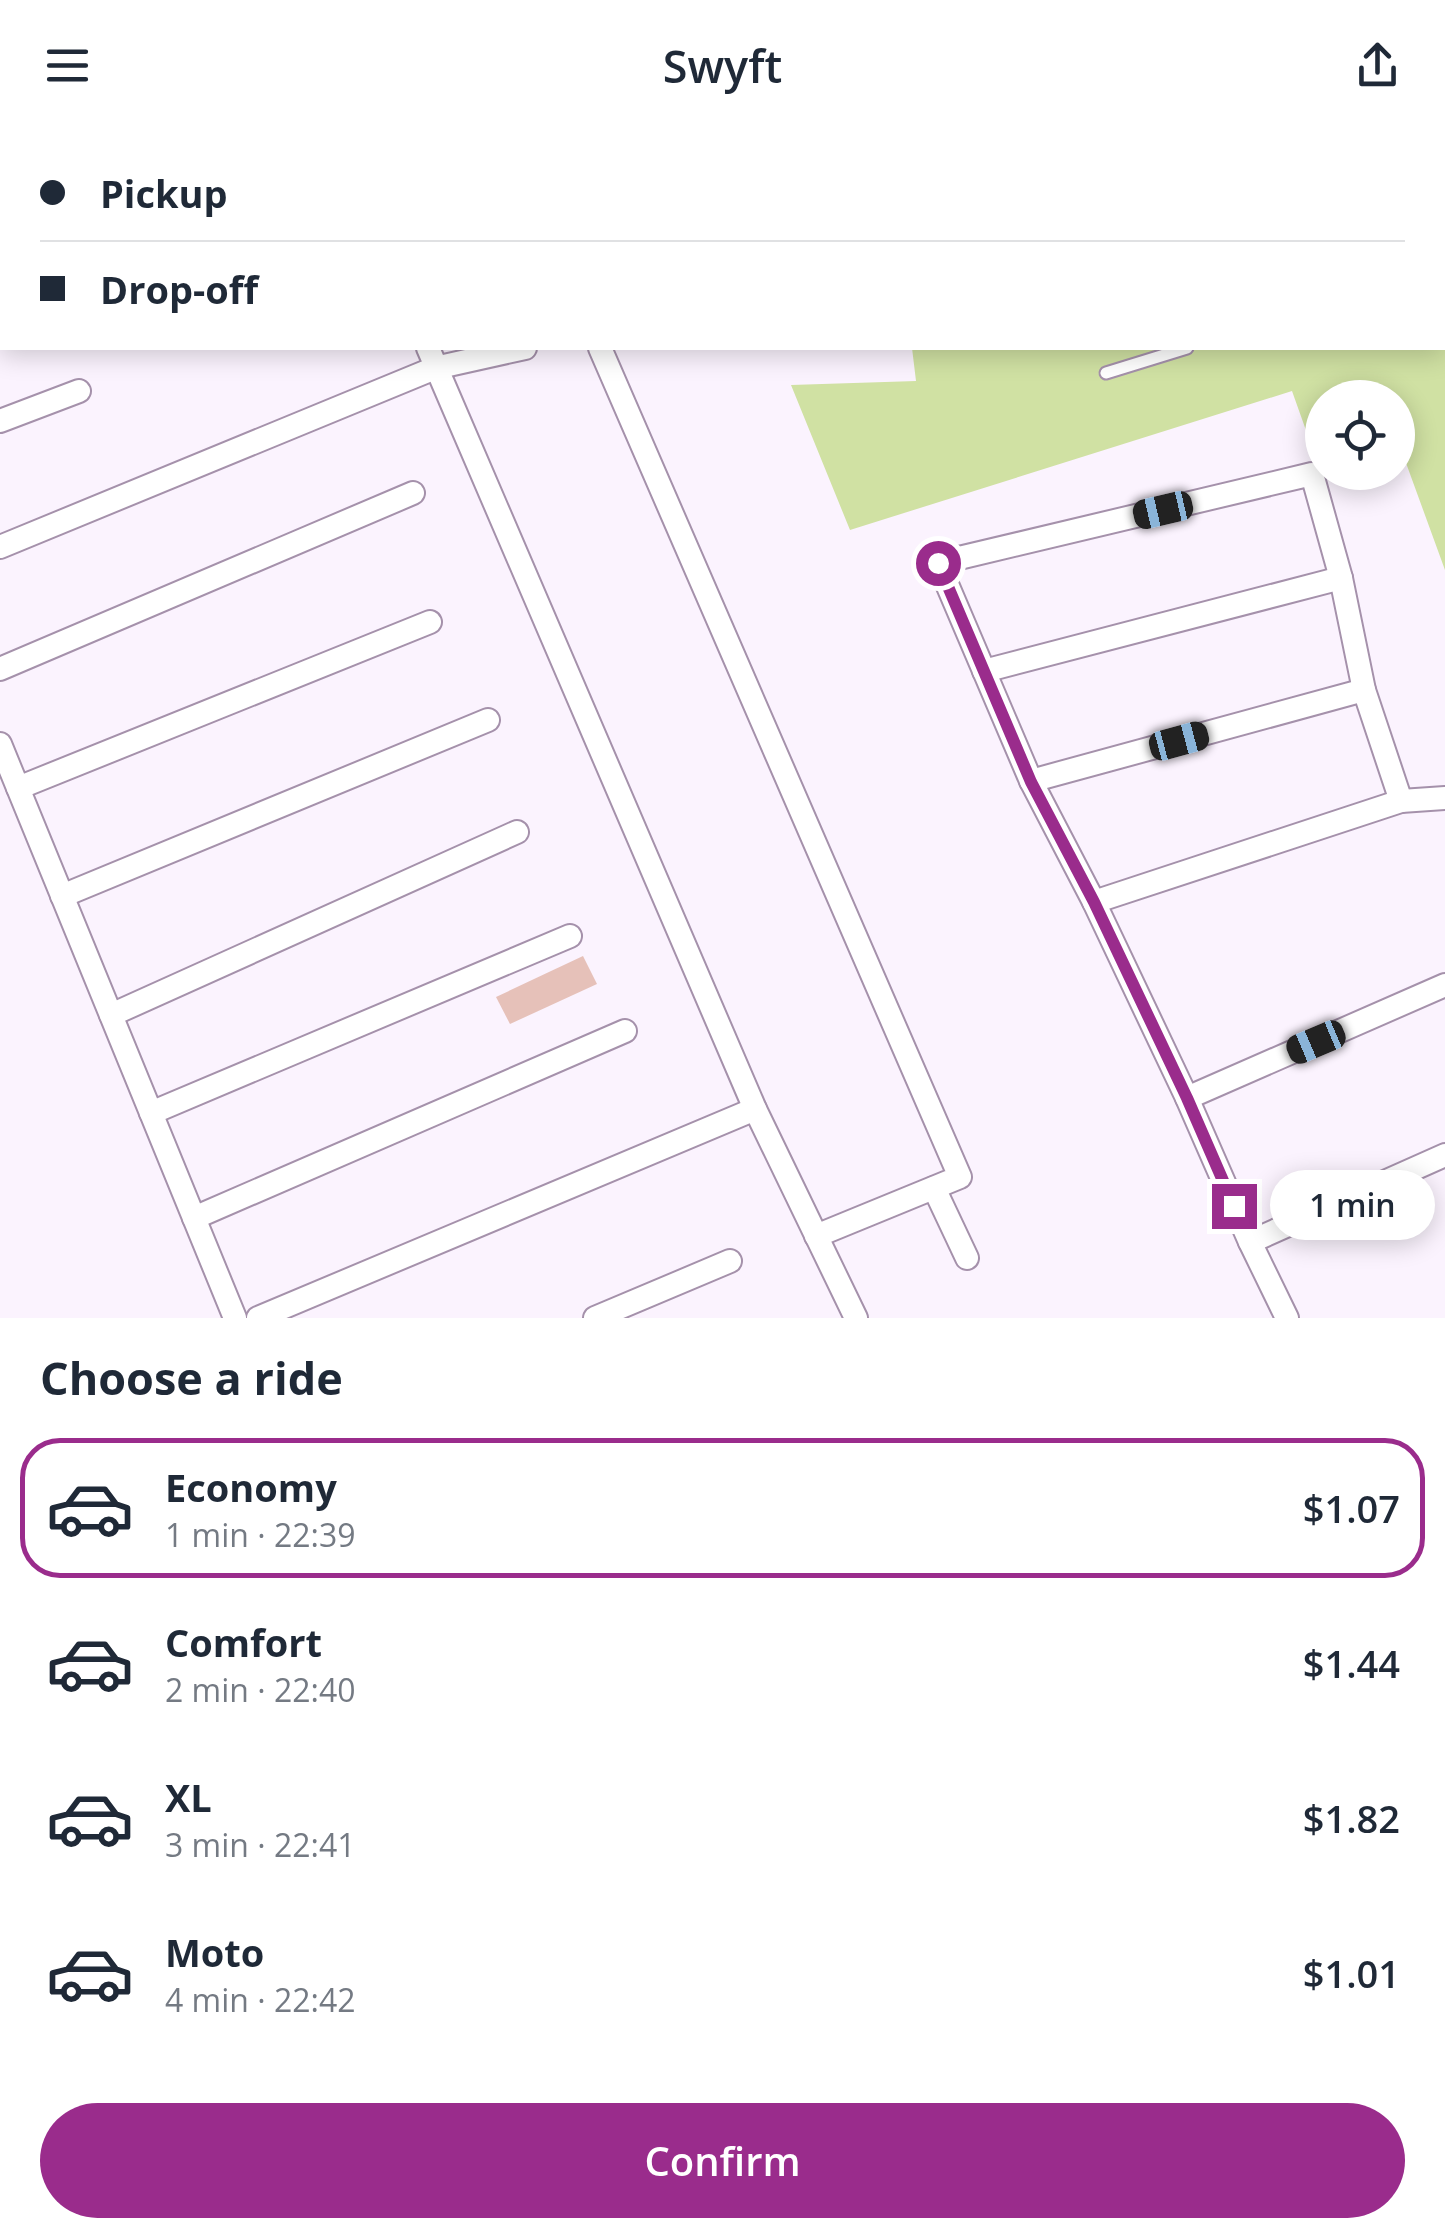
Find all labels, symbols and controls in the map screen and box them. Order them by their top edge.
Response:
text: Swyft [663,35,782,96]
icon: menu [40,38,95,93]
icon: share [1350,38,1405,93]
text: Pickup [100,167,228,219]
text: Drop-off [100,263,258,315]
map controls [1305,380,1415,490]
button: locate [1305,380,1415,490]
car [1130,489,1196,531]
route start [916,541,961,586]
car [1146,719,1212,763]
car [1283,1016,1349,1068]
callout: 1 min [1269,1171,1434,1241]
text: 1 min [1309,1183,1396,1226]
route end [1212,1184,1257,1229]
text: Choose a ride [40,1347,343,1408]
text: Economy [165,1461,337,1513]
icon: car [45,1463,135,1553]
text: $1.07 [1303,1482,1400,1534]
text: 1 min · 22:39 [165,1513,356,1556]
text: Comfort [165,1616,322,1668]
icon: car [45,1618,135,1708]
text: $1.44 [1303,1637,1400,1689]
text: 2 min · 22:40 [165,1668,356,1711]
text: XL [165,1771,212,1823]
icon: car [45,1773,135,1863]
text: $1.82 [1303,1792,1400,1844]
text: 3 min · 22:41 [165,1823,356,1866]
text: Moto [165,1926,264,1978]
icon: car [45,1928,135,2018]
text: $1.01 [1303,1947,1400,1999]
text: 4 min · 22:42 [165,1978,356,2021]
button: Confirm [40,2103,1405,2218]

